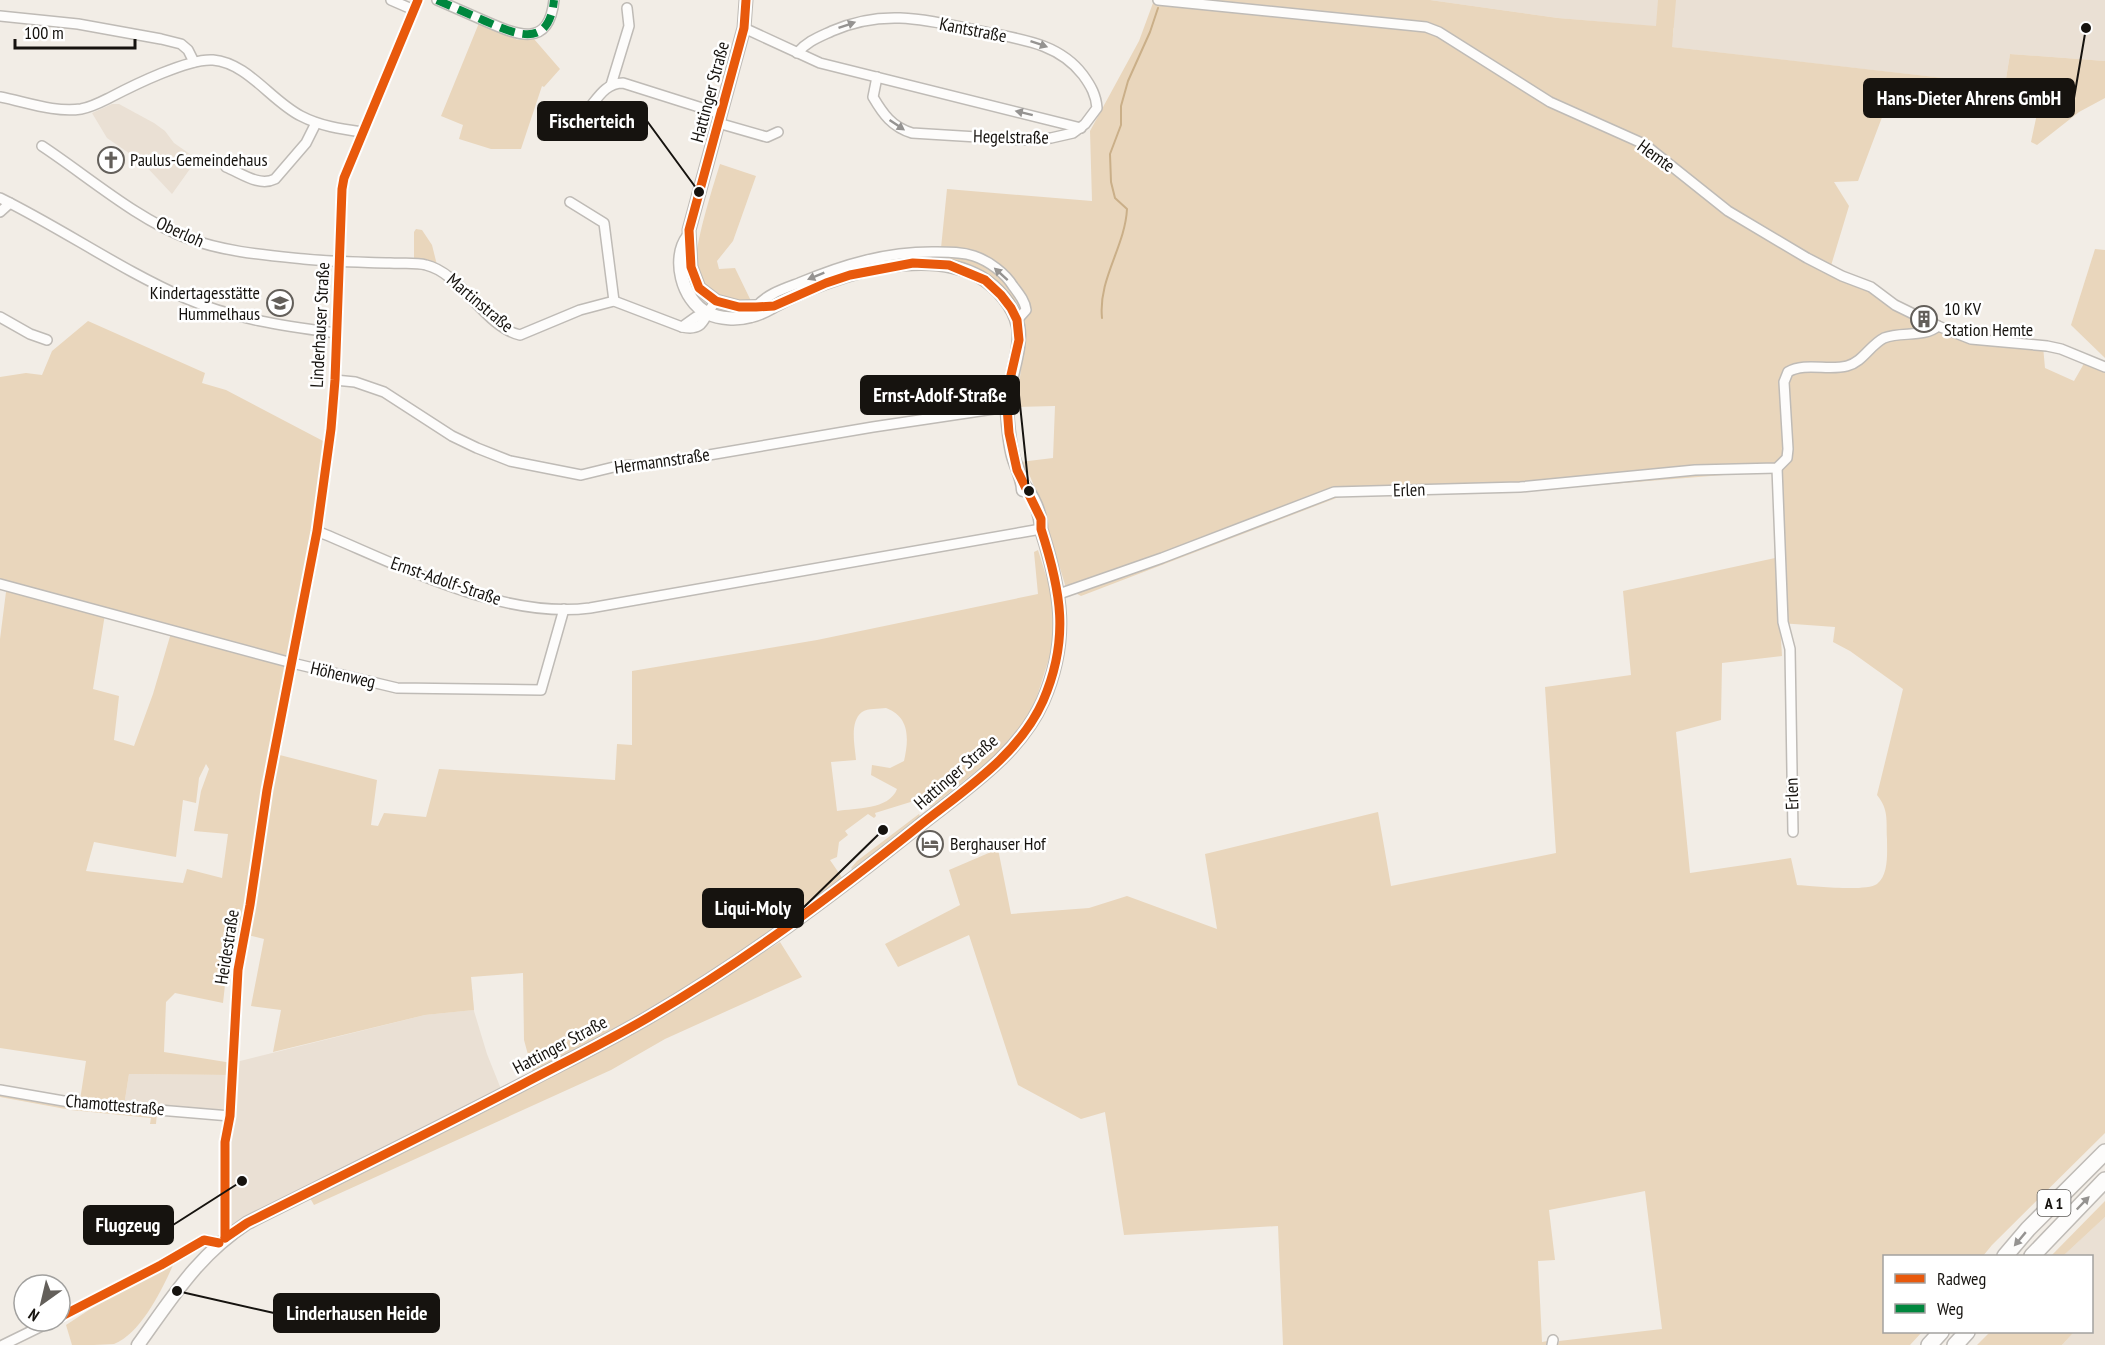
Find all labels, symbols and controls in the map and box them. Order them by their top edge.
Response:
scale bar [15,12,135,50]
street label: Kantstraße [938,12,1009,47]
one-way arrow [839,20,857,30]
text: 100 m [24,21,64,44]
street label: Hattinger Straße [685,39,734,145]
one-way arrow [1030,40,1048,50]
callout: Hans-Dieter Ahrens GmbH [1864,79,2074,117]
text: Hans-Dieter Ahrens GmbH [1877,85,2061,111]
callout: Fischerteich [538,102,647,140]
text: Fischerteich [549,108,635,134]
one-way arrow [1015,108,1033,118]
one-way arrow [889,120,905,131]
street label: Hegelstraße [973,124,1049,149]
street label: Hemte [1633,134,1680,177]
church icon: Paulus-Gemeindehaus [96,145,126,175]
place label: Paulus-Gemeindehaus [130,148,267,171]
street label: Oberloh [153,211,208,252]
street label: Linderhauser Straße [305,262,334,388]
street label: Martinstraße [442,268,518,337]
one-way arrow [994,268,1009,281]
one-way arrow [806,271,824,281]
place label: Kindertagesstätte Hummelhaus [150,281,260,325]
school or university icon: Kindertagesstätte Hummelhaus [265,288,295,318]
place label: 10 KV Station Hemte [1944,297,2033,341]
building icon: 10 KV Station Hemte [1909,304,1939,334]
callout: Ernst-Adolf-Straße [861,376,1019,414]
text: Ernst-Adolf-Straße [873,382,1007,408]
street label: Hermannstraße [613,442,711,479]
street label: Erlen [1392,477,1425,502]
street label: Ernst-Adolf-Straße [388,551,504,610]
street label: Höhenweg [308,656,378,693]
street label: Hattinger Straße [909,729,1002,814]
street label: Erlen [1779,778,1804,811]
hotel icon: Berghauser Hof [915,829,945,859]
place label: Berghauser Hof [950,832,1047,855]
callout: Liqui-Moly [703,889,803,927]
text: Liqui-Moly [715,895,792,921]
street label: Heidestraße [209,908,244,986]
street label: Hattinger Straße [509,1010,611,1079]
street label: Chamottestraße [65,1089,166,1120]
road number: A 1 [2038,1190,2070,1216]
one-way arrow [2076,1196,2089,1211]
callout: Flugzeug [84,1206,173,1244]
text: Flugzeug [96,1212,161,1238]
one-way arrow [2014,1231,2027,1246]
legend [1883,1255,2093,1333]
text: Radweg [1937,1267,1986,1290]
north arrow [12,1273,72,1333]
callout: Linderhausen Heide [274,1294,439,1332]
text: Weg [1937,1297,1964,1320]
text: Linderhausen Heide [286,1300,428,1326]
text: N [24,1305,43,1326]

